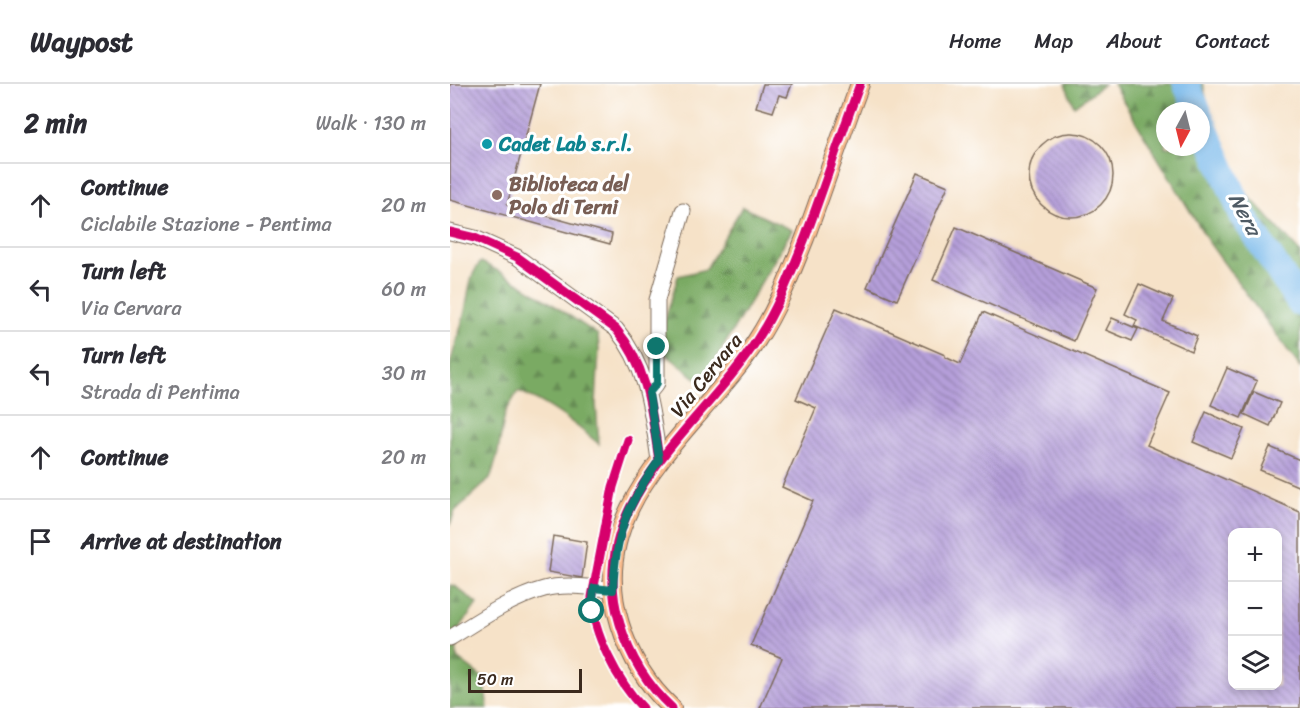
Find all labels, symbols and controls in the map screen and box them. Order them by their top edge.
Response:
text: Waypost [30,17,133,66]
text: Home [949,22,1001,60]
text: Map [1034,22,1073,60]
text: About [1106,22,1163,60]
text: Contact [1196,22,1270,60]
text: 2 min [24,100,87,146]
north arrow [1156,102,1210,156]
text: Walk · 130 m [316,106,426,141]
place label: Cadet Lab s.r.l. [498,127,633,162]
marker: Cadet Lab s.r.l. [480,137,494,151]
place label: Biblioteca del Polo di Terni [509,167,630,225]
text: Continue [81,168,169,207]
water label: Nera [1218,185,1273,245]
text: 20 m [381,188,426,223]
marker: Biblioteca del Polo di Terni [490,188,504,202]
icon: ahead [24,189,57,222]
text: Ciclabile Stazione - Pentima [81,207,332,242]
text: Turn left [81,252,166,291]
text: 60 m [381,272,426,307]
icon: left [24,273,57,306]
text: Via Cervara [81,291,182,326]
street label: Via Cervara [661,324,752,425]
route end [643,333,669,359]
text: Turn left [81,336,166,375]
text: 30 m [382,356,426,391]
icon: left [24,357,57,390]
text: Strada di Pentima [81,375,240,410]
text: Continue [81,438,169,477]
text: 20 m [381,440,426,475]
icon: ahead [24,441,57,474]
text: Arrive at destination [81,522,282,561]
icon: arrive [24,525,57,558]
map controls [1228,528,1282,690]
button: + [1228,528,1282,582]
button: − [1228,582,1282,636]
route start [578,597,604,623]
button: layers [1228,636,1282,690]
text: 50 m [477,665,513,694]
scale bar [468,666,582,694]

